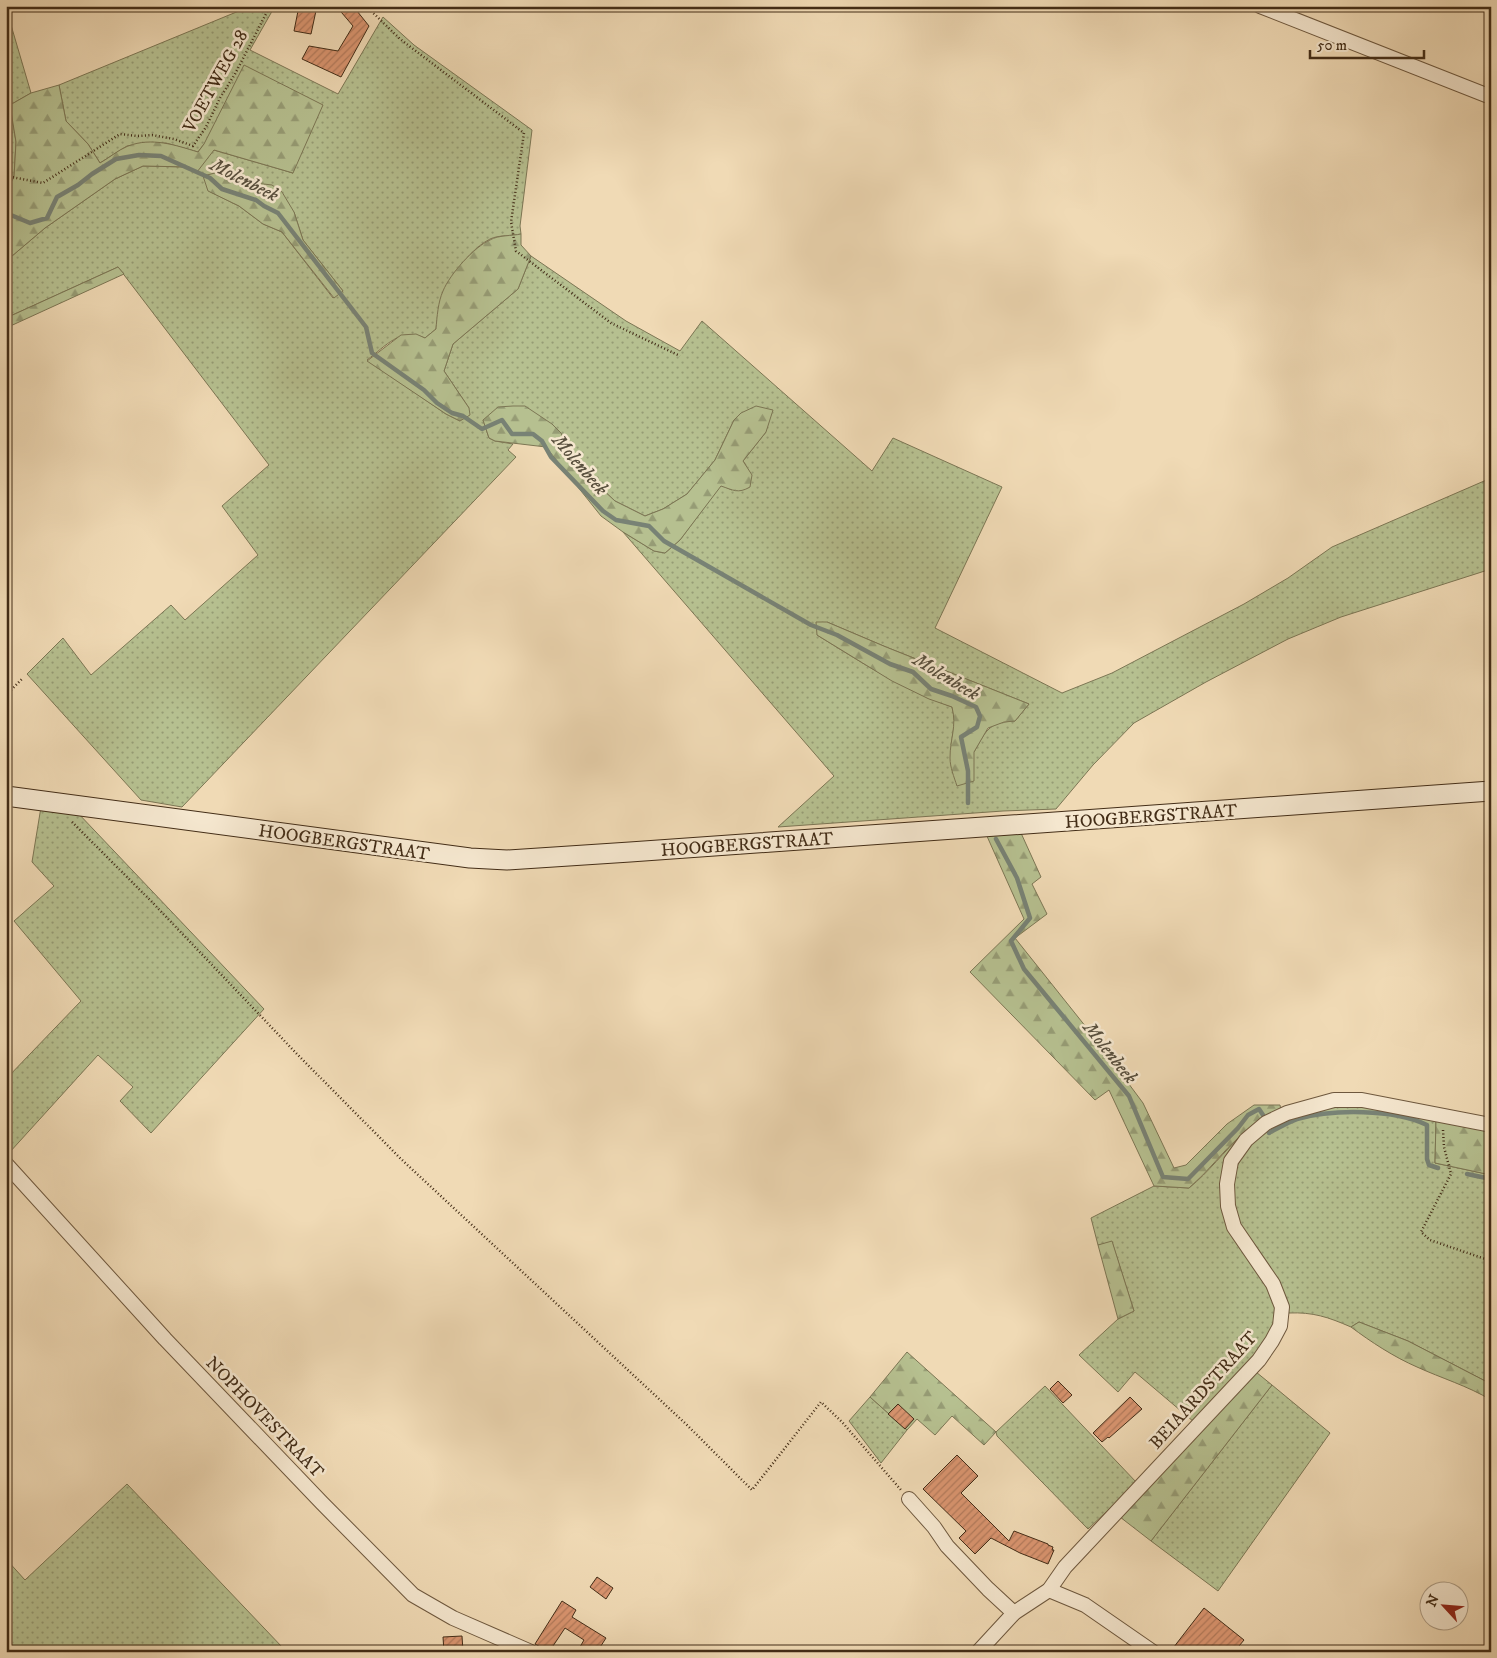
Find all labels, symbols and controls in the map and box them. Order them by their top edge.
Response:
street label: VOETWEG 28 [178,26,253,137]
scale bar [1310,28,1423,60]
text: 50 m [1317,36,1347,55]
water label: Molenbeek [205,153,282,207]
water label: Molenbeek [546,428,613,500]
water label: Molenbeek [907,647,984,706]
street label: HOOGBERGSTRAAT [1064,800,1238,834]
street label: HOOGBERGSTRAAT [257,820,431,866]
street label: HOOGBERGSTRAAT [660,828,834,862]
water label: Molenbeek [1077,1016,1142,1089]
street label: BEIAARDSTRAAT [1145,1327,1263,1454]
street label: NOPHOVESTRAAT [201,1352,328,1483]
north arrow [1420,1580,1470,1630]
text: N [1423,1591,1444,1610]

